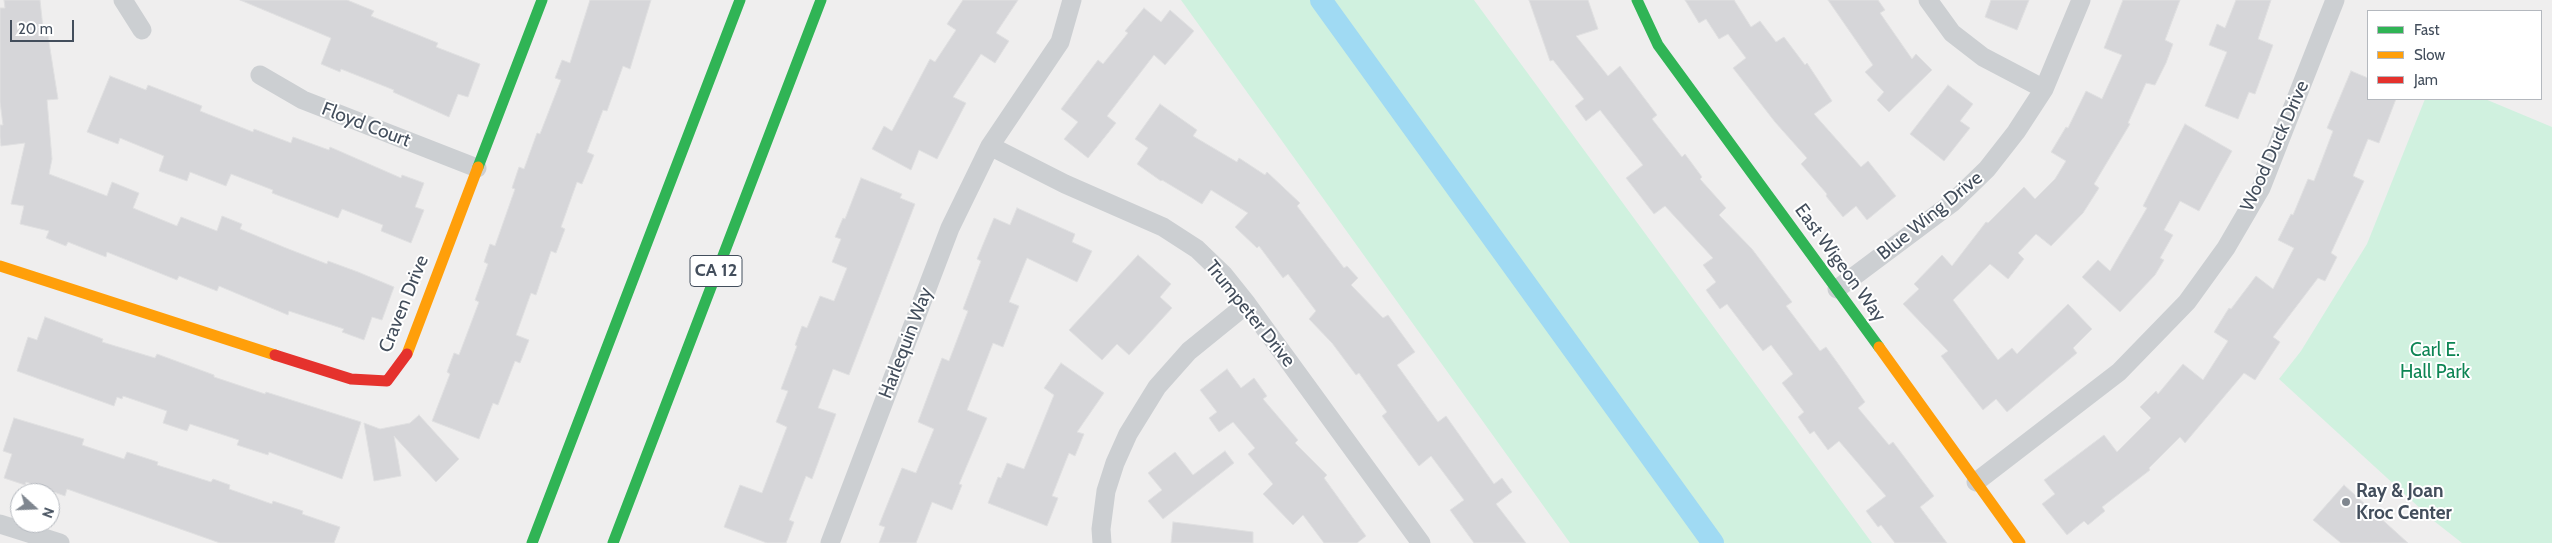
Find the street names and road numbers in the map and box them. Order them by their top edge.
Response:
street label: Wood Duck Drive [2236,77,2314,215]
street label: Floyd Court [318,98,414,152]
street label: Blue Wing Drive [1873,167,1987,265]
street label: East Wigeon Way [1790,200,1890,326]
street label: Craven Drive [374,252,434,356]
road number: CA 12 [690,256,742,286]
street label: Trumpeter Drive [1200,256,1300,372]
street label: Harlequin Way [874,284,938,402]

